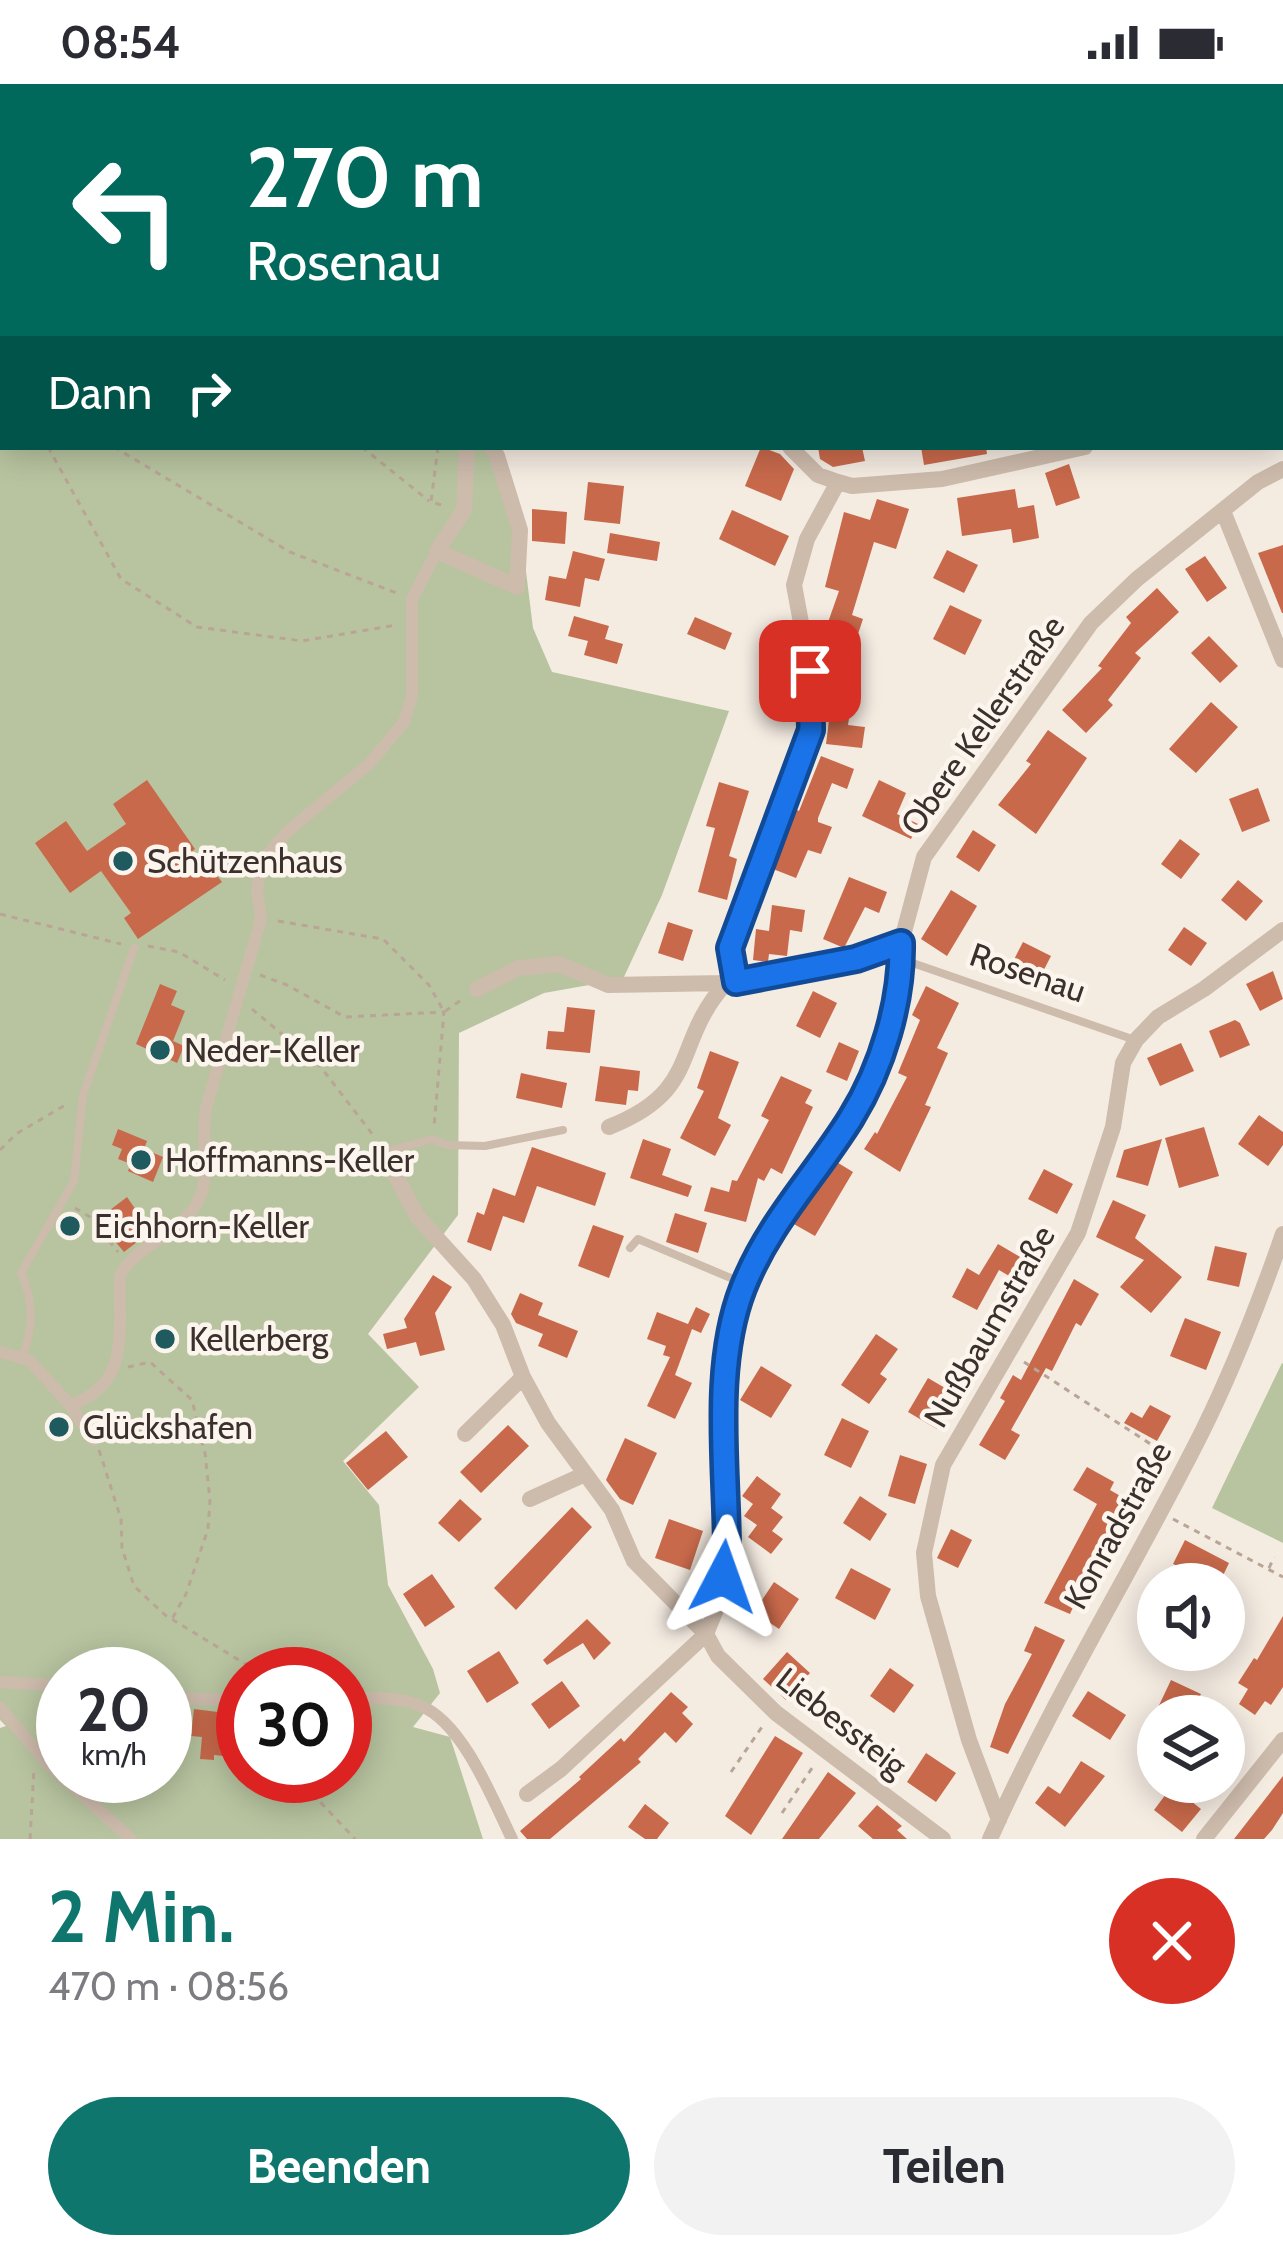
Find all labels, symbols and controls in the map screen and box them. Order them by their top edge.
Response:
text: 08:54 [60,15,181,69]
text: 270 m [246,126,484,228]
icon: left [48,132,204,288]
text: Rosenau [246,228,442,294]
icon: right [176,360,242,426]
text: Dann [48,366,152,420]
street label: Obere Kellerstraße [891,608,1073,842]
pin [759,620,861,722]
icon: arrive [777,638,843,704]
place label: Schützenhaus [147,841,343,881]
marker: Schützenhaus [110,848,136,874]
street label: Rosenau [965,934,1091,1010]
place label: Neder-Keller [184,1030,360,1070]
marker: Neder-Keller [147,1037,173,1063]
place label: Hoffmanns-Keller [165,1140,415,1180]
marker: Hoffmanns-Keller [128,1147,154,1173]
place label: Eichhorn-Keller [94,1206,310,1246]
marker: Eichhorn-Keller [57,1213,83,1239]
street label: Nußbaumstraße [915,1218,1063,1434]
place label: Kellerberg [189,1319,329,1359]
marker: Kellerberg [152,1326,178,1352]
place label: Glückshafen [83,1407,253,1447]
marker: Glückshafen [46,1414,72,1440]
street label: Konradstraße [1055,1434,1179,1616]
position arrow [660,1514,786,1640]
map controls [1137,1563,1245,1803]
button: sound [1137,1563,1245,1671]
speed limit sign: 30 [216,1647,372,1803]
street label: Liebessteig [769,1659,916,1786]
text: 20 [77,1673,151,1746]
button: layers [1137,1695,1245,1803]
text: km/h [81,1736,147,1773]
text: 2 Min. [48,1873,235,1960]
button: close [1109,1878,1235,2004]
text: 470 m · 08:56 [48,1962,289,2010]
button: Beenden [48,2097,630,2235]
button: Teilen [654,2097,1235,2235]

